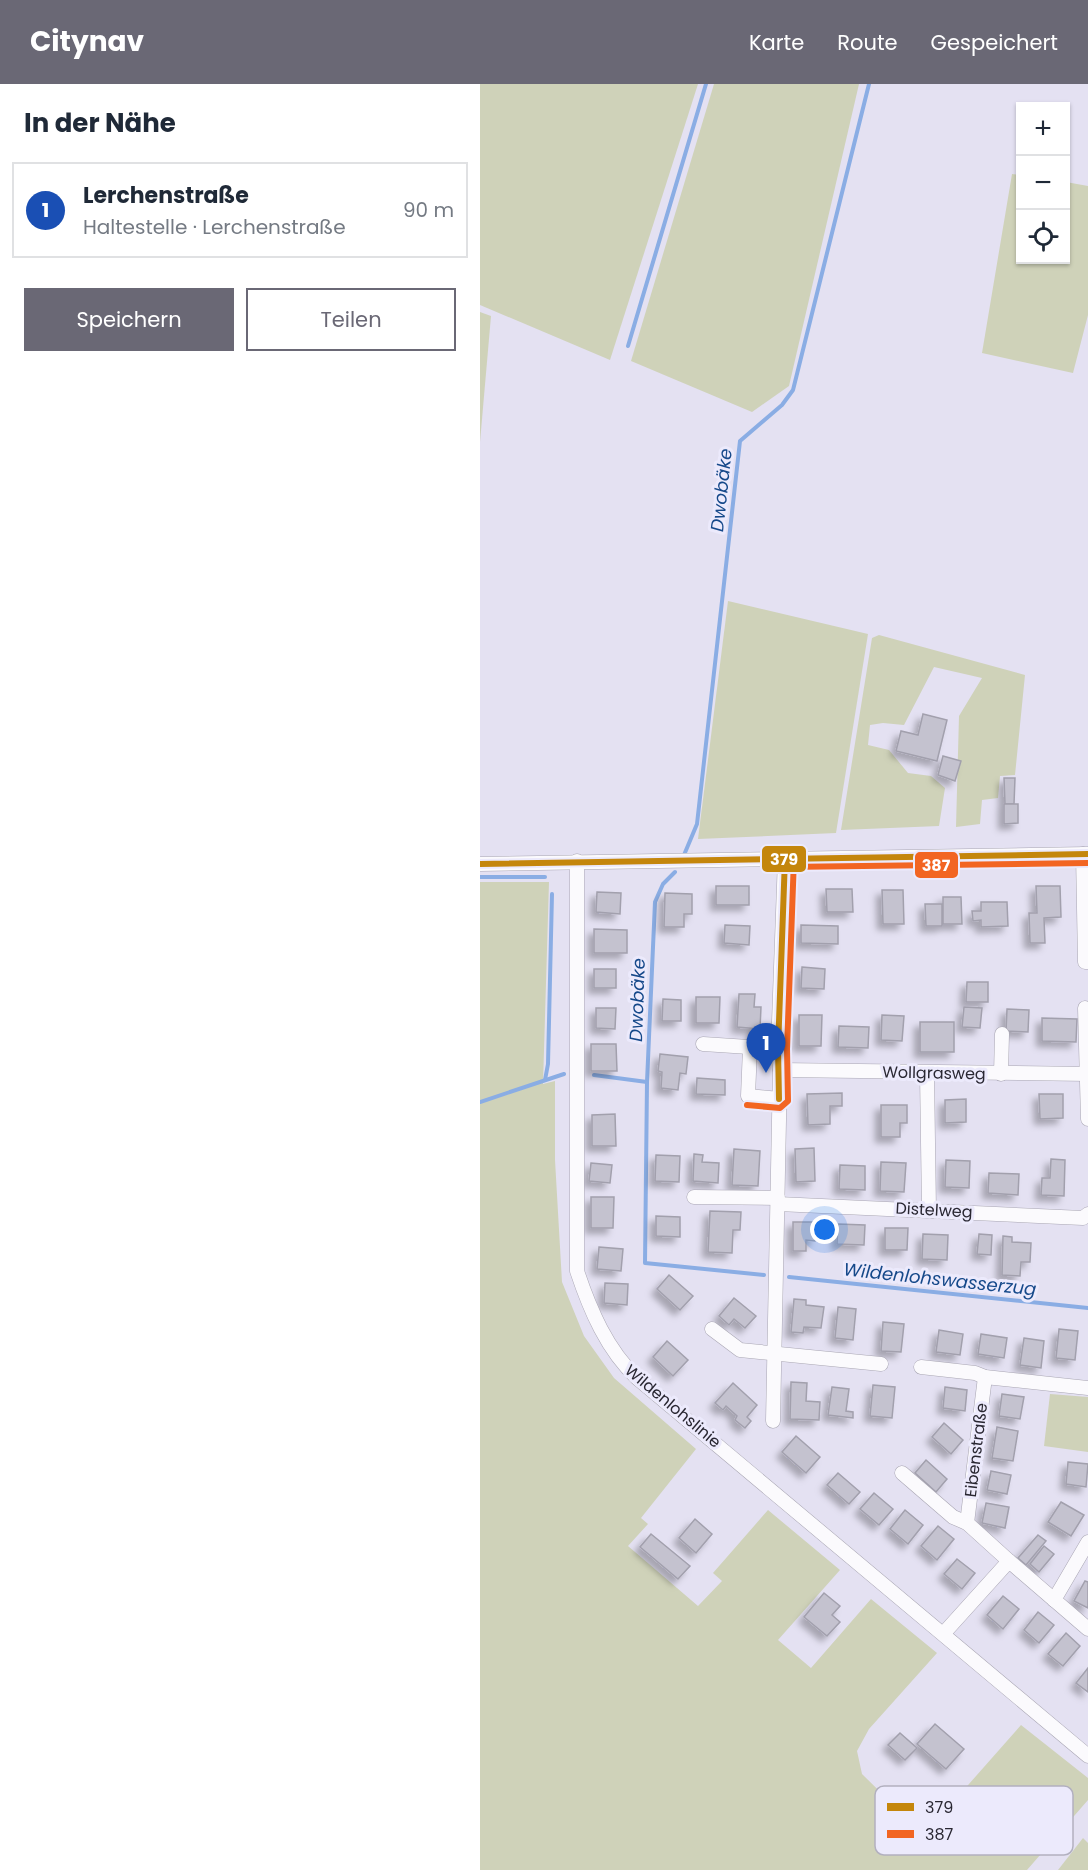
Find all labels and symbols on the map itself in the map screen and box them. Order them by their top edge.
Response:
water label: Dwobäke [704,447,738,533]
line badge: 379 [761,845,807,873]
text: 379 [770,848,798,871]
line badge: 387 [914,851,959,879]
text: 387 [922,854,951,877]
water label: Dwobäke [623,958,651,1042]
pin: 1 [746,1024,786,1073]
street label: Wollgrasweg [882,1061,986,1085]
street label: Distelweg [895,1196,973,1224]
your location [810,1215,839,1244]
water label: Wildenlohswasserzug [842,1256,1038,1302]
street label: Wildenlohslinie [620,1359,726,1453]
street label: Eibenstraße [959,1401,993,1499]
legend [875,1786,1073,1855]
text: 379 [925,1796,953,1819]
text: 387 [925,1823,954,1846]

